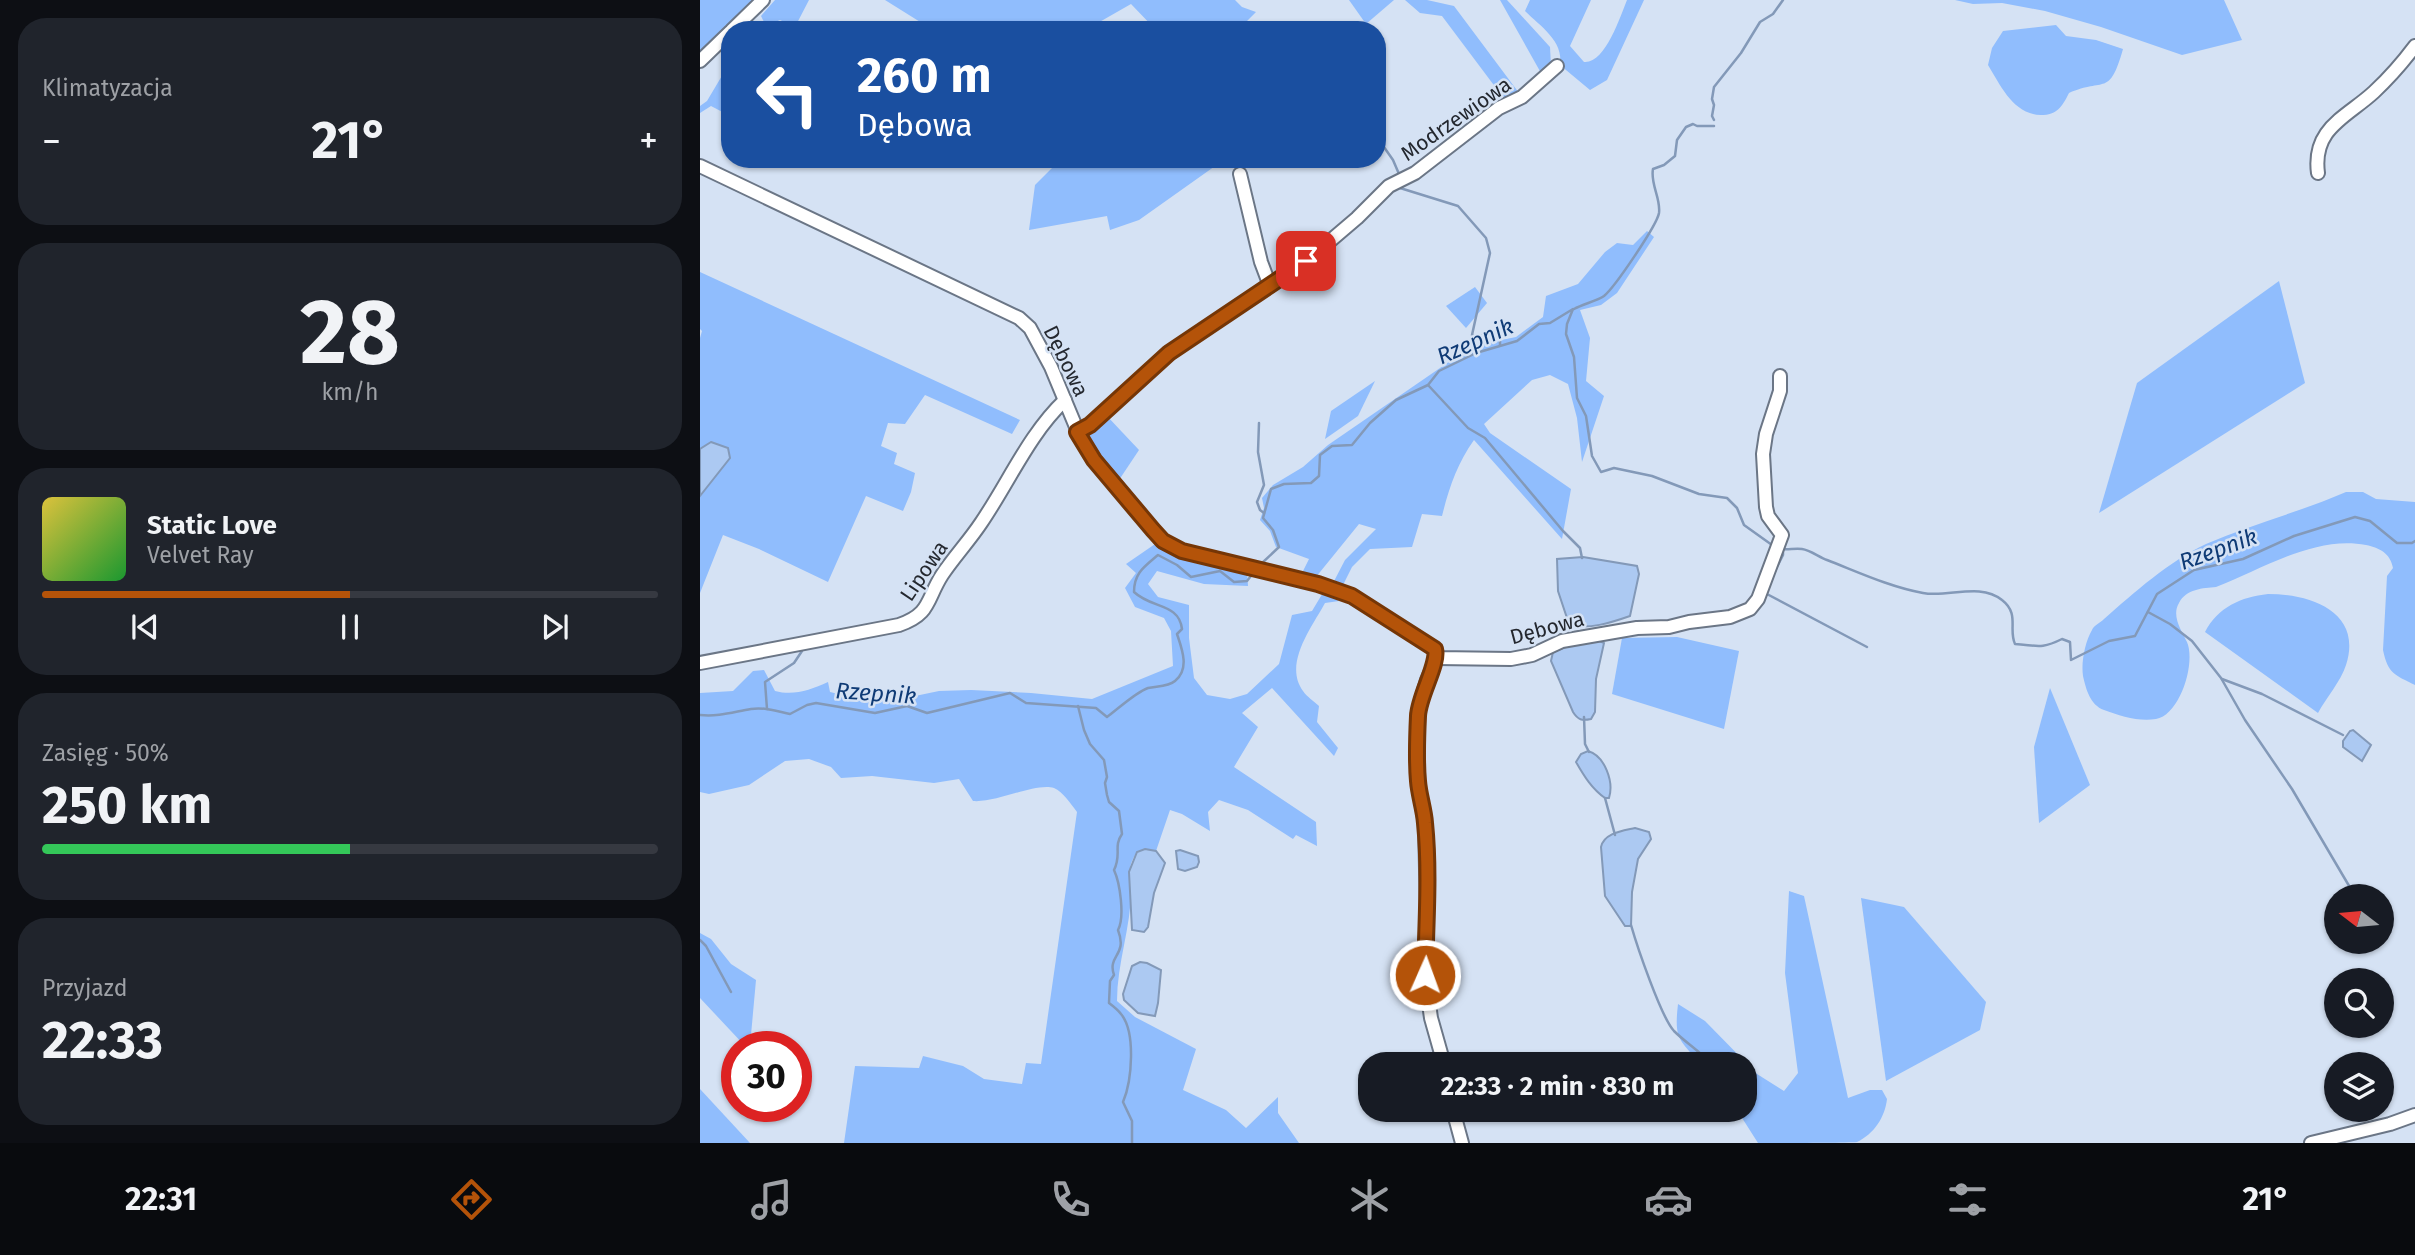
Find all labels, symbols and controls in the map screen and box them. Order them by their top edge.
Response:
text: 260 m [857,46,992,105]
icon: left [742,49,833,140]
street label: Modrzewiowa [1396,71,1516,167]
text: Klimatyzacja [42,74,173,102]
text: Dębowa [857,106,973,144]
text: 21° [312,109,389,172]
text: − [42,118,61,164]
text: + [639,118,658,164]
pin [1276,231,1336,291]
icon: arrive [1287,242,1325,280]
text: 28 [300,278,400,387]
water label: Rzepnik [1432,312,1518,370]
street label: Dębowa [1038,321,1094,401]
text: km/h [322,378,378,406]
text: Static Love [147,510,277,541]
water label: Rzepnik [2175,522,2261,576]
street label: Lipowa [894,536,954,606]
text: Velvet Ray [147,541,254,569]
street label: Dębowa [1507,606,1587,650]
icon: previous [126,608,164,646]
icon: pause [331,608,369,646]
icon: next [536,608,574,646]
water label: Rzepnik [835,676,917,710]
text: Zasięg · 50% [42,739,169,767]
text: 250 km [42,774,212,837]
north arrow [2324,884,2394,954]
map controls [2324,884,2394,1122]
position arrow [1388,938,1462,1012]
button: search [2324,968,2394,1038]
text: Przyjazd [42,974,128,1002]
text: 22:33 [42,1009,163,1072]
speed limit sign: 30 [721,1031,812,1122]
button: layers [2324,1052,2394,1122]
text: 22:33 · 2 min · 830 m [1441,1071,1674,1102]
icon: directions [447,1175,496,1224]
icon: music [747,1175,796,1224]
icon: phone [1046,1175,1095,1224]
icon: climate [1345,1175,1394,1224]
icon: car [1644,1175,1693,1224]
icon: filters [1943,1175,1992,1224]
text: 22:31 [125,1180,197,1218]
text: 21° [2242,1180,2290,1218]

